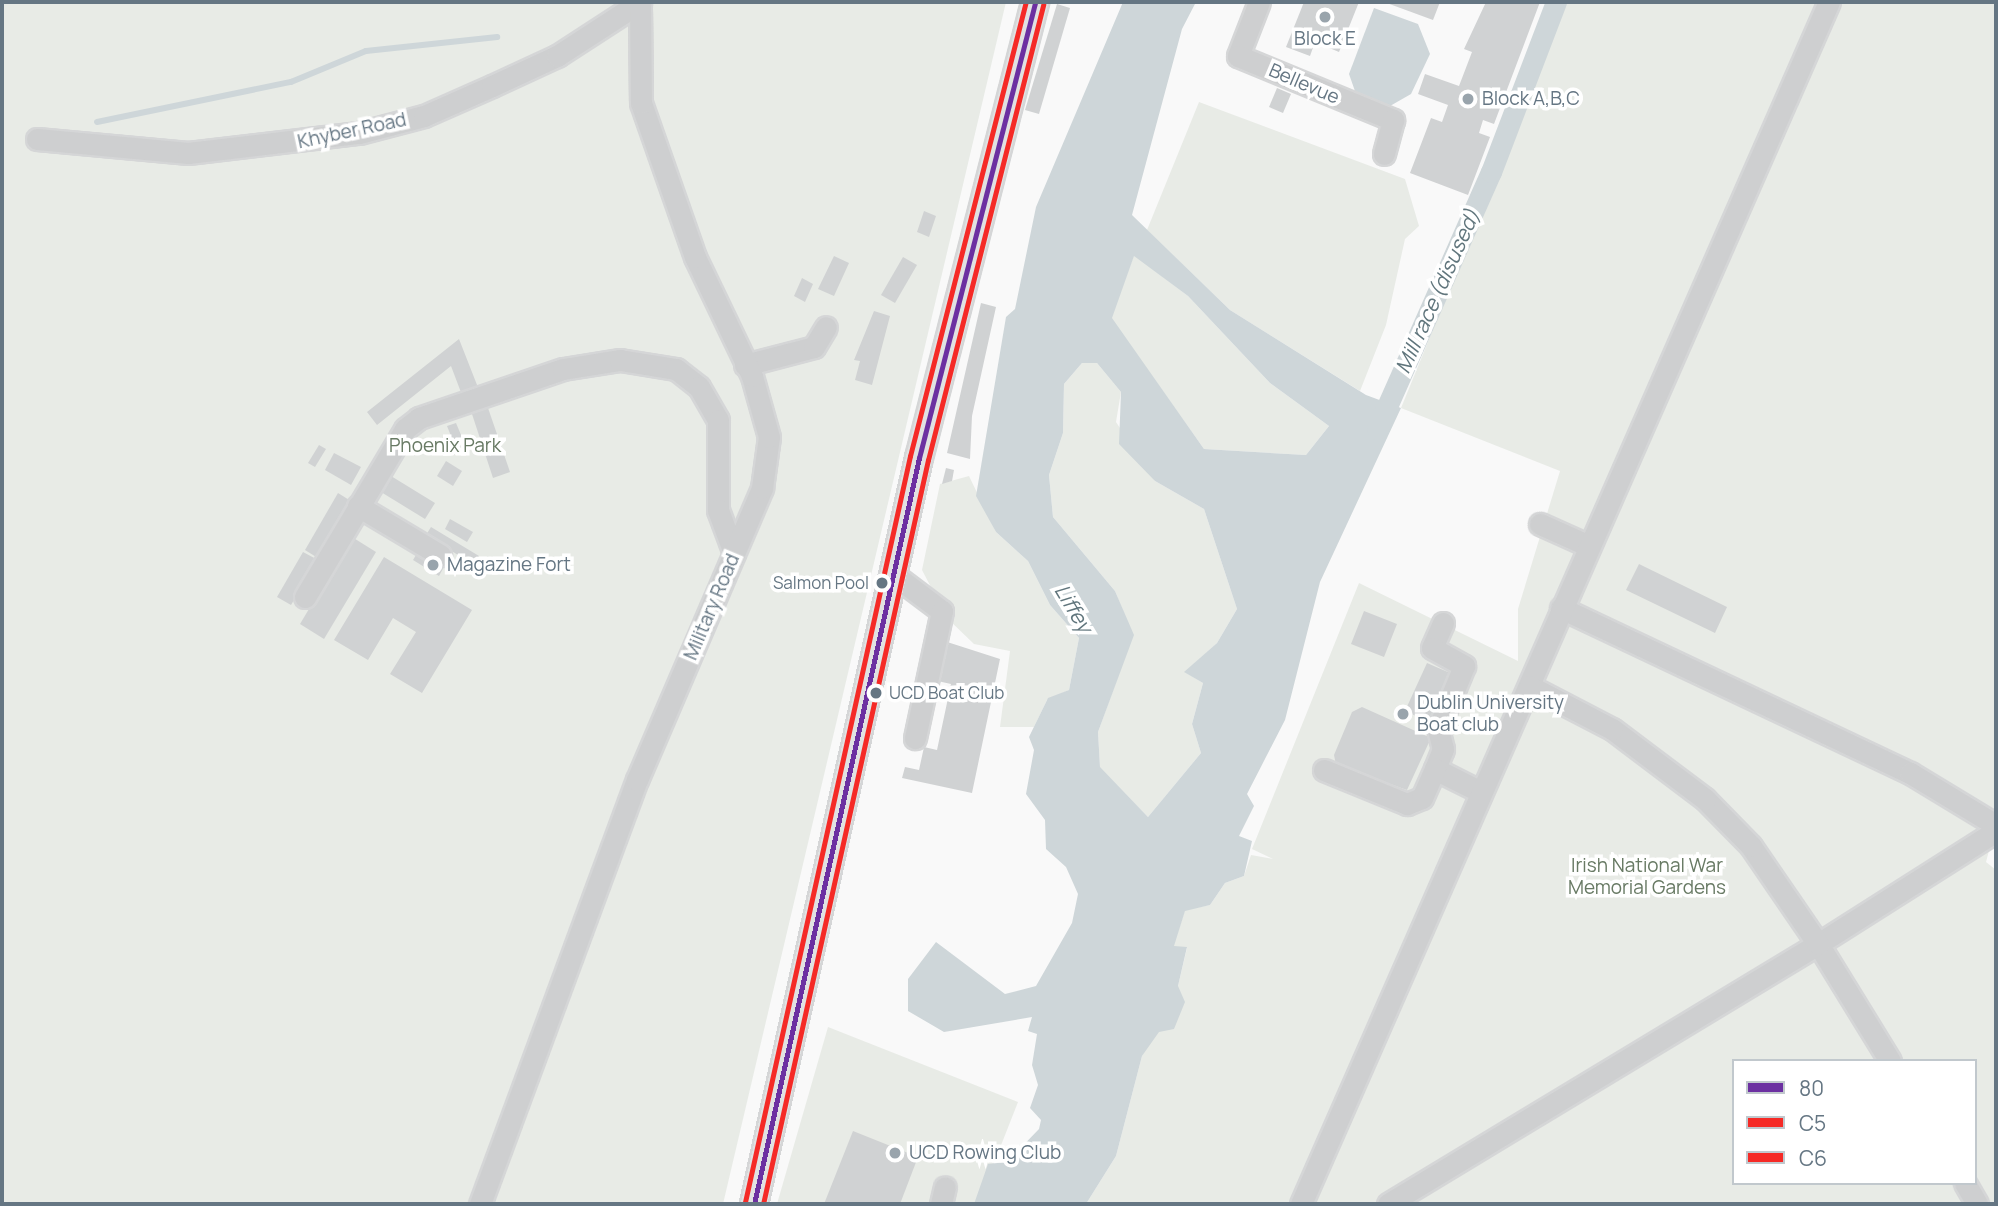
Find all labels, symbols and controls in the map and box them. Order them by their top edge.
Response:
marker: Block E [1317,9,1333,25]
place label: Block E [1294,28,1356,50]
street label: Bellevue [1265,59,1343,109]
place label: Block A,B,C [1482,88,1580,110]
marker: Block A,B,C [1460,91,1476,107]
street label: Khyber Road [296,108,408,154]
water label: Mill race (disused) [1390,205,1484,377]
park label: Phoenix Park [389,435,501,457]
street label: Military Road [679,551,745,663]
place label: Magazine Fort [447,554,571,576]
marker: Magazine Fort [425,557,441,573]
place label: Salmon Pool [773,573,869,593]
marker: Salmon Pool [875,576,889,590]
water label: Liffey [1050,579,1098,637]
place label: UCD Boat Club [889,683,1004,703]
marker: UCD Boat Club [869,686,883,700]
place label: Dublin University Boat club [1417,692,1564,736]
marker: Dublin University Boat club [1395,706,1411,722]
park label: Irish National War Memorial Gardens [1568,855,1726,899]
legend [1732,1059,1977,1185]
text: 80 [1799,1074,1824,1102]
text: C5 [1799,1109,1826,1137]
place label: UCD Rowing Club [909,1142,1061,1164]
text: C6 [1799,1144,1827,1172]
marker: UCD Rowing Club [887,1145,903,1161]

